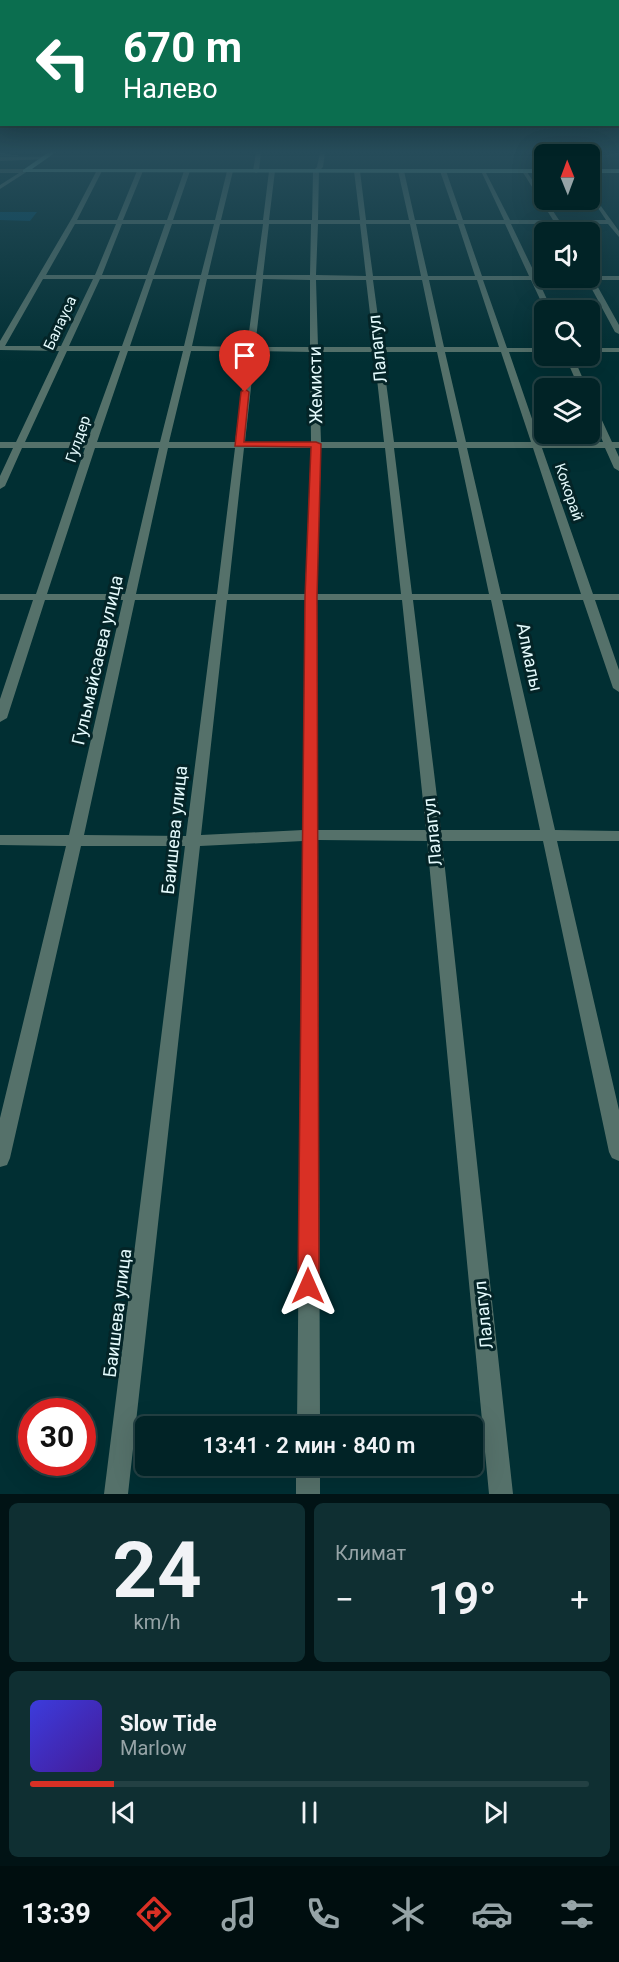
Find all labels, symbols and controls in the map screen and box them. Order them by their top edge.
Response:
text: 670 m [123,23,242,72]
icon: left [24,24,102,102]
text: Налево [123,73,218,105]
north arrow [534,144,600,210]
map controls [534,144,600,444]
button: sound [534,222,600,288]
street label: Балауса [40,293,80,353]
button: search [534,300,600,366]
street label: Лалагул [363,314,391,384]
pin [219,330,270,392]
icon: arrive [228,339,261,372]
street label: Жемисти [304,346,326,424]
button: layers [534,378,600,444]
street label: Гулдер [62,413,94,465]
street label: Кокорай [551,461,587,523]
street label: Гульмайсаева улица [67,573,127,747]
street label: Алмалы [512,621,548,693]
street label: Баишева улица [157,764,191,896]
street label: Лалагул [418,797,446,867]
street label: Баишева улица [99,1247,135,1379]
position arrow [276,1254,340,1318]
street label: Лалагул [469,1280,497,1350]
speed limit sign: 30 [18,1398,96,1476]
text: 13:41 · 2 мин · 840 m [203,1433,415,1458]
text: 24 [112,1525,202,1616]
text: Климат [335,1541,406,1565]
text: 19° [428,1572,496,1625]
text: − [335,1580,354,1619]
text: + [570,1580,589,1619]
text: km/h [134,1610,180,1634]
text: Slow Tide [120,1711,217,1736]
text: Marlow [120,1736,186,1760]
icon: previous [107,1796,140,1829]
icon: pause [293,1796,326,1829]
icon: next [479,1796,512,1829]
icon: directions [133,1893,175,1935]
icon: music [218,1893,260,1935]
icon: phone [302,1893,344,1935]
icon: climate [387,1893,429,1935]
icon: car [471,1893,513,1935]
icon: filters [556,1893,598,1935]
text: 13:39 [21,1898,91,1930]

